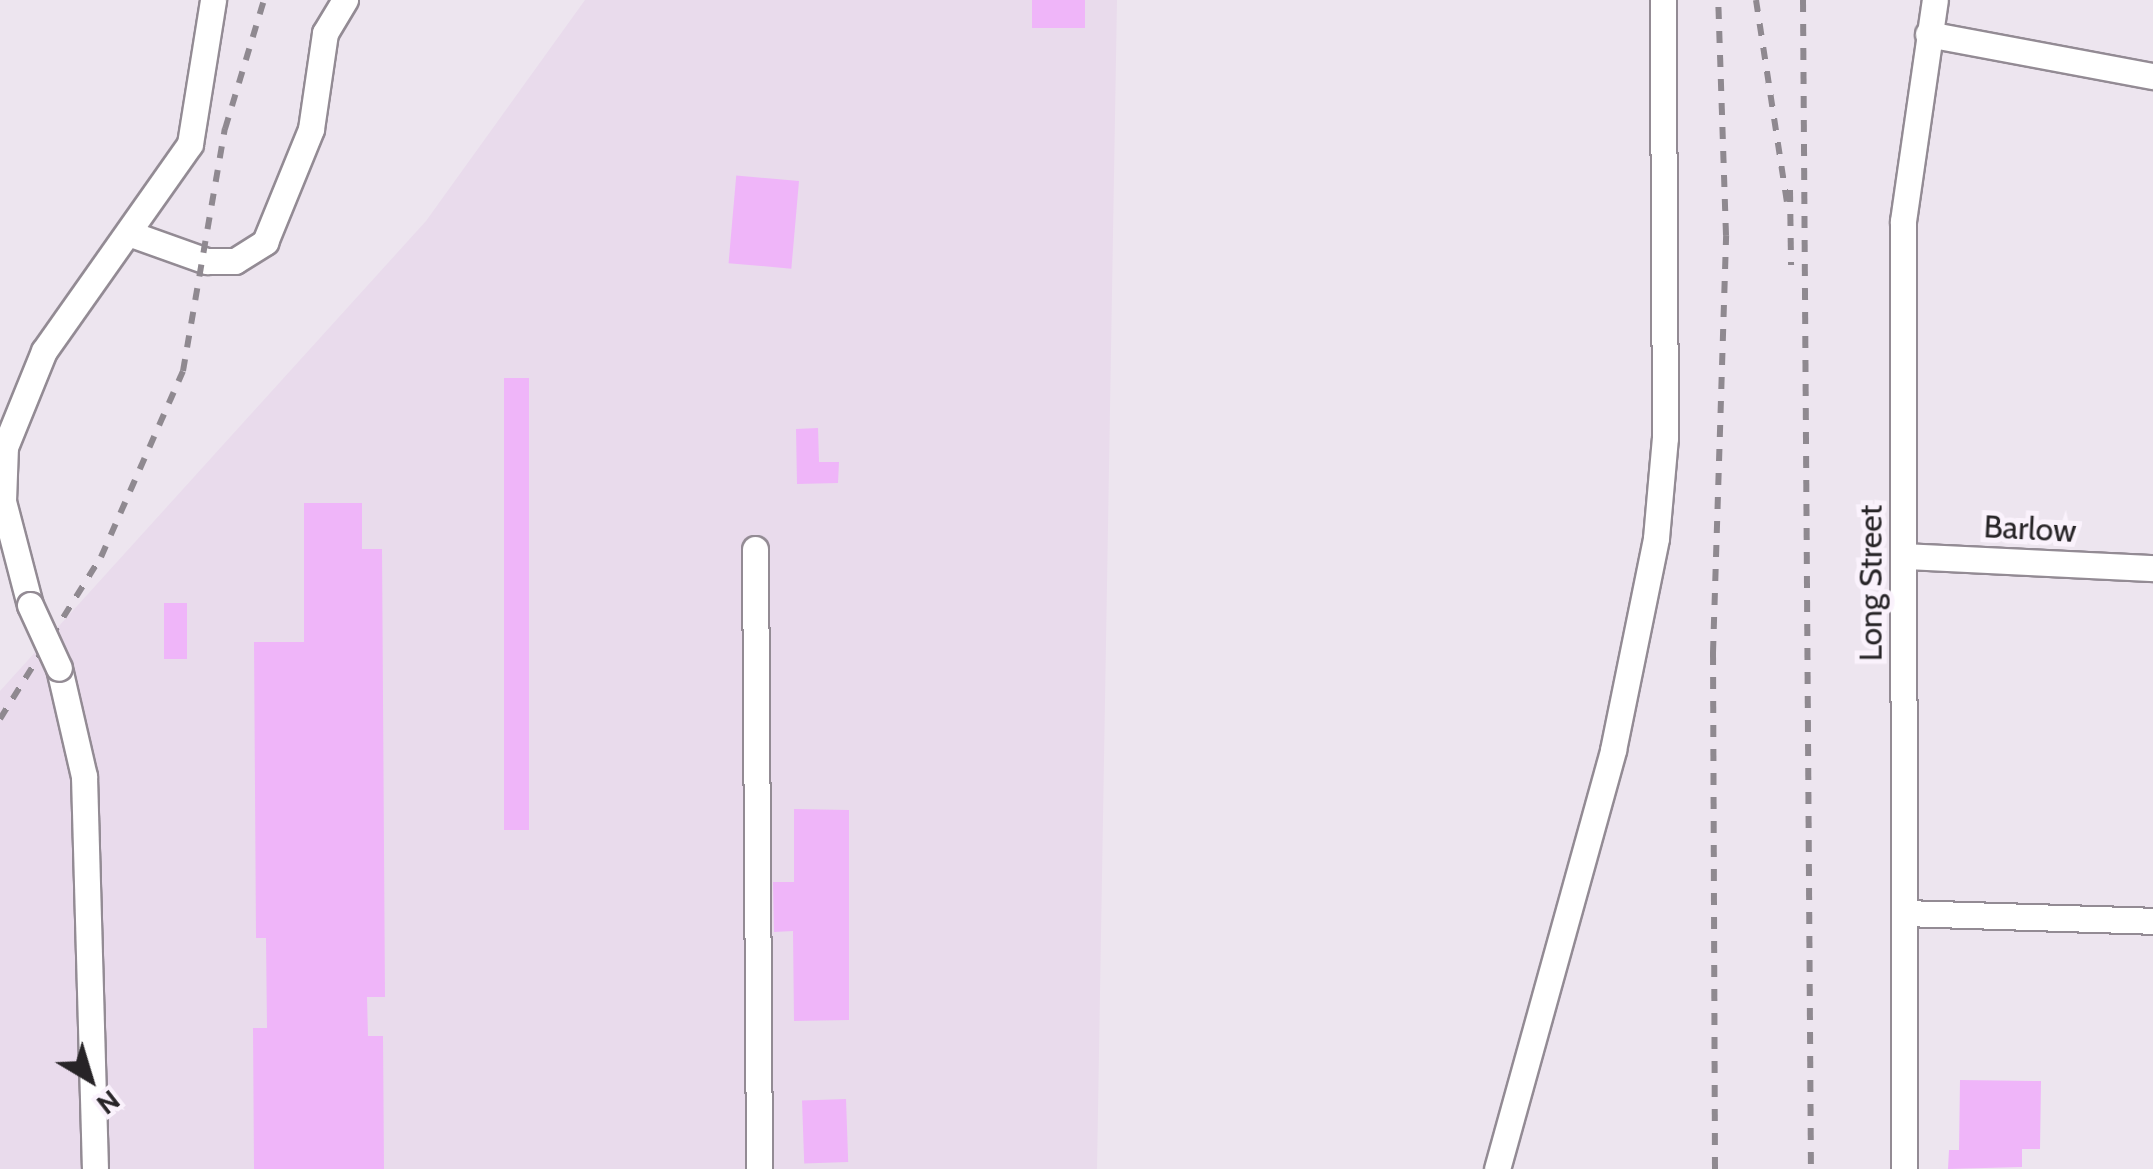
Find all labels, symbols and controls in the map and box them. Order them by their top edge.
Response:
street label: Long Street [1852,505,1890,661]
street label: Barlow [1983,507,2077,551]
north arrow [40,1029,140,1129]
text: N [90,1083,127,1122]

